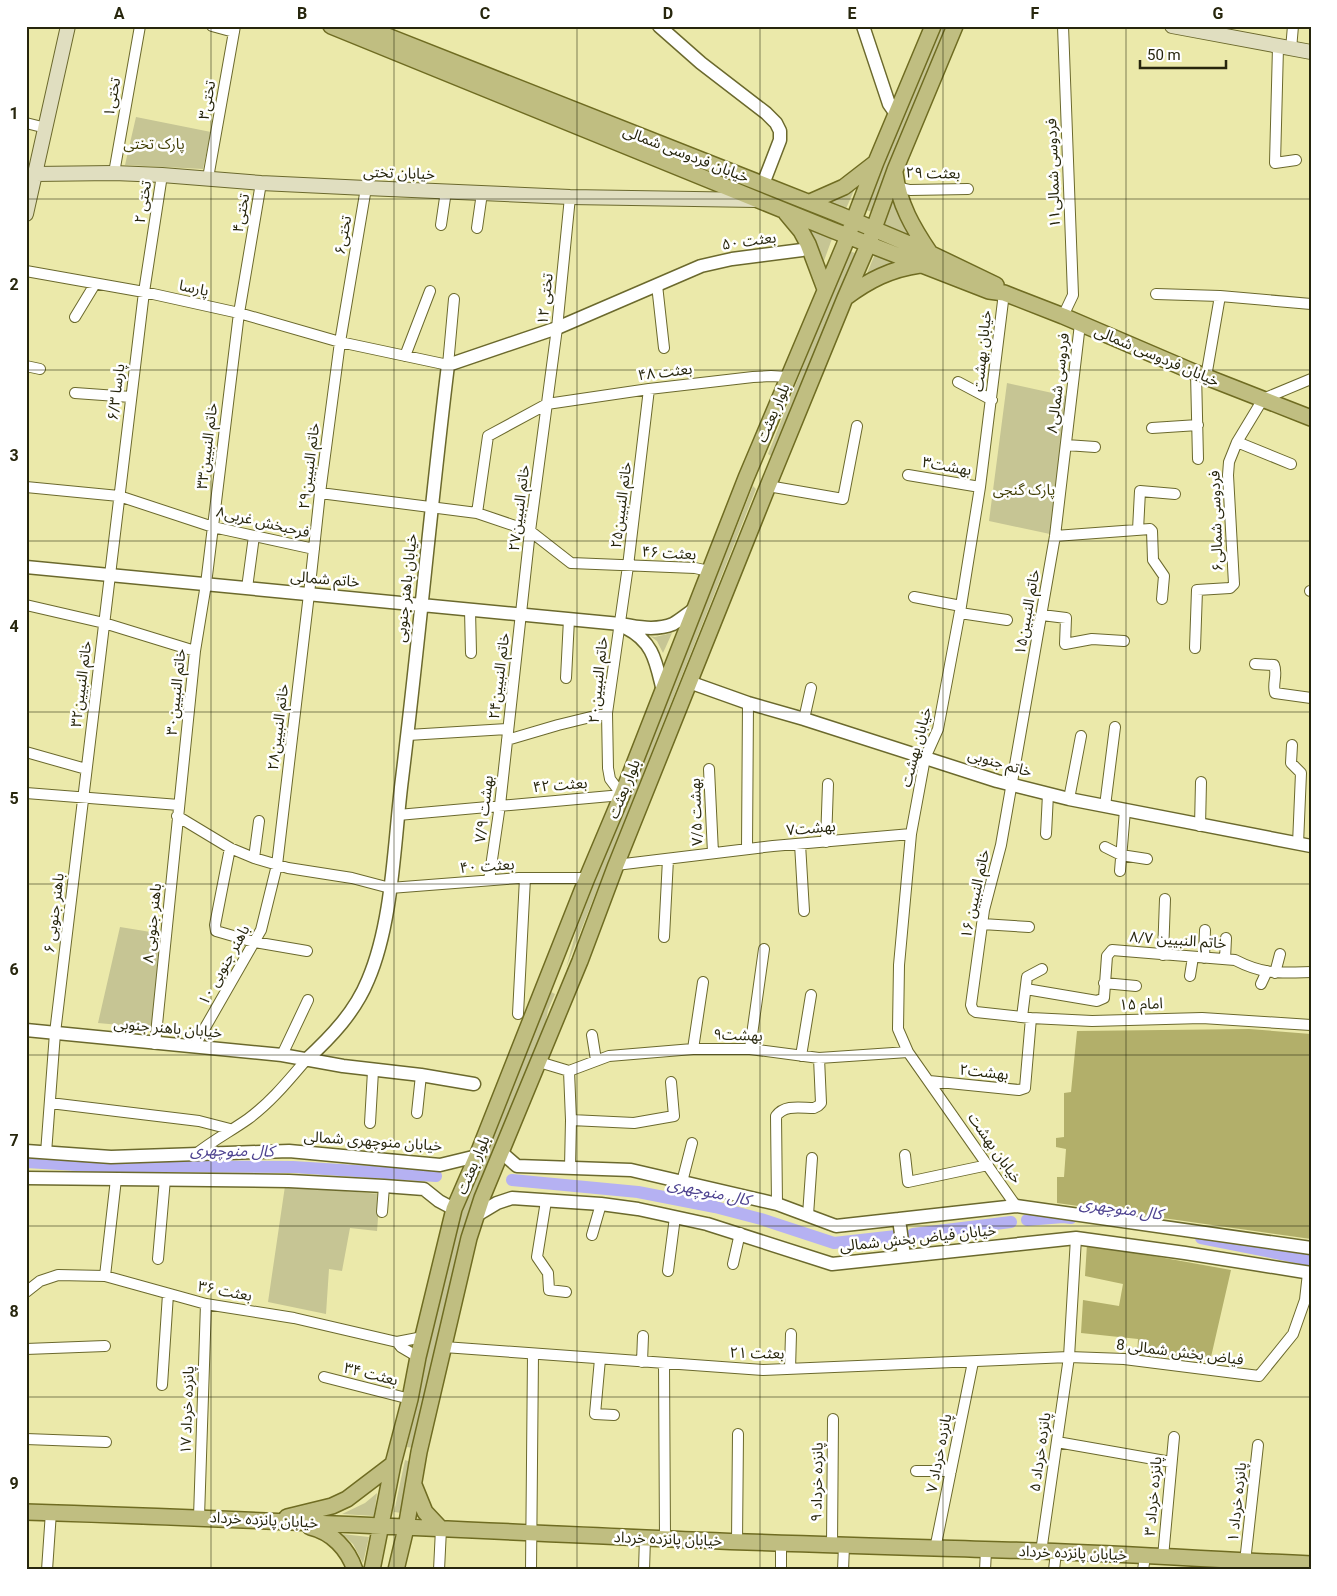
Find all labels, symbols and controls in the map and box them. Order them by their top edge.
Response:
text: A [114,4,125,23]
text: B [297,4,307,23]
text: C [480,4,490,23]
text: D [663,4,673,23]
text: E [848,4,857,23]
text: F [1031,4,1040,23]
text: G [1213,4,1224,23]
scale bar [1140,38,1226,70]
text: 50 m [1147,46,1181,64]
street label: تختی۱ [100,76,124,118]
street label: تختی۳ [195,79,219,121]
text: 1 [9,104,19,123]
street label: فردوسی شمالی۱۱ [1042,118,1064,228]
street label: خیابان فردوسی شمالی [620,122,752,186]
park label: پارک تختی [123,135,185,154]
street label: خیابان تختی [363,163,435,183]
street label: بعثت ۲۹ [905,164,961,182]
street label: تختی ۲ [131,179,155,225]
street label: تختی۴ [229,192,253,234]
street label: تختی۶ [331,214,355,256]
street label: بعثت ۵۰ [721,228,777,254]
street label: تختی ۱۲ [533,272,557,326]
text: 2 [9,275,19,294]
street label: پارسا [177,276,211,301]
street label: خیابان بهشت [969,309,995,393]
street label: خیابان فردوسی شمالی [1092,322,1222,390]
street label: فردوسی شمالی۸ [1043,332,1073,434]
street label: بعثت ۴۸ [637,360,693,384]
street label: پارسا ۶/۳ [104,363,130,422]
street label: بلوار بعثت [753,381,793,445]
street label: خاتم النبیین۳۳ [193,402,223,490]
street label: خاتم النبیین۲۹ [295,422,325,510]
text: 3 [9,446,19,465]
street label: بهشت۳ [921,453,973,479]
street label: خاتم النبیین۲۵ [607,461,637,549]
street label: خاتم النبیین۲۷ [505,464,535,552]
street label: فردوسی شمالی۶ [1205,470,1227,572]
park label: پارک گنجی [993,481,1055,500]
street label: فرحبخش غربی۸ [215,503,312,542]
street label: خیابان باهنر جنوبی [391,533,421,643]
street label: بعثت ۴۶ [641,543,697,563]
street label: خاتم شمالی [289,567,361,593]
street label: خاتم النببین۱۵ [1011,568,1045,656]
text: 4 [9,617,19,636]
street label: خاتم النبیین۲۴ [485,632,515,720]
street label: خاتم النبیین۲۰ [585,636,613,724]
street label: خاتم النبیین۳۲ [67,640,97,728]
street label: خاتم النبیین۳۰ [163,648,191,736]
street label: خاتم النبیین۲۸ [264,683,294,771]
street label: خیابان بهشت [897,705,935,789]
street label: خاتم جنوبی [965,745,1034,783]
street label: بلوار بعثت [604,757,644,821]
street label: بهشت ۷/۹ [471,774,497,844]
street label: بعثت ۴۲ [532,774,588,796]
street label: بهشت ۷/۵ [686,778,706,846]
text: 5 [9,789,19,808]
street label: بهشت۷ [786,817,836,839]
street label: خاتم النبیین ۱۶ [957,848,995,941]
street label: بعثت ۴۰ [459,855,515,877]
street label: باهنر جنوبی ۶ [40,872,68,954]
street label: باهنر جنوبی ۸ [139,882,165,964]
street label: باهنر جنوبی ۱۰ [195,922,253,1008]
street label: خاتم النبیین ۸/۷ [1129,928,1227,954]
text: 6 [9,960,19,979]
street label: امام ۱۵ [1119,994,1163,1016]
street label: خیابان باهنر جنوبی [113,1014,223,1042]
street label: بهشت۹ [713,1025,763,1045]
street label: بهشت۲ [958,1060,1010,1084]
street label: خیابان بهشت [964,1109,1026,1187]
street label: خیابان منوچهری شمالی [303,1127,443,1156]
text: 7 [9,1131,19,1150]
street label: بلوار بعثت [453,1133,493,1197]
water label: کال منوچهری [190,1140,277,1162]
water label: کال منوچهری [666,1173,755,1211]
water label: کال منوچهری [1078,1193,1167,1225]
street label: خیابان فیاض بخش شمالی [839,1221,997,1255]
street label: بعثت ۳۶ [196,1277,254,1305]
text: 8 [9,1302,19,1321]
street label: فیاض بخش شمالی 8 [1115,1335,1245,1369]
street label: بعثت ۲۱ [729,1344,785,1362]
street label: بعثت ۳۴ [342,1359,400,1389]
street label: پانزده خرداد ۱۷ [176,1365,199,1455]
street label: پانزده خرداد ۵ [1026,1411,1056,1493]
street label: پانزده خرداد ۷ [923,1412,957,1494]
street label: پانزده خرداد ۹ [807,1442,828,1522]
street label: پانزده خرداد ۳ [1141,1455,1167,1537]
street label: پانزده خرداد ۱ [1224,1461,1251,1543]
text: 9 [9,1474,19,1493]
street label: خیابان پانزده خرداد [209,1508,319,1533]
street label: خیابان پانزده خرداد [613,1528,723,1551]
street label: خیابان پانزده خرداد [1018,1542,1128,1565]

